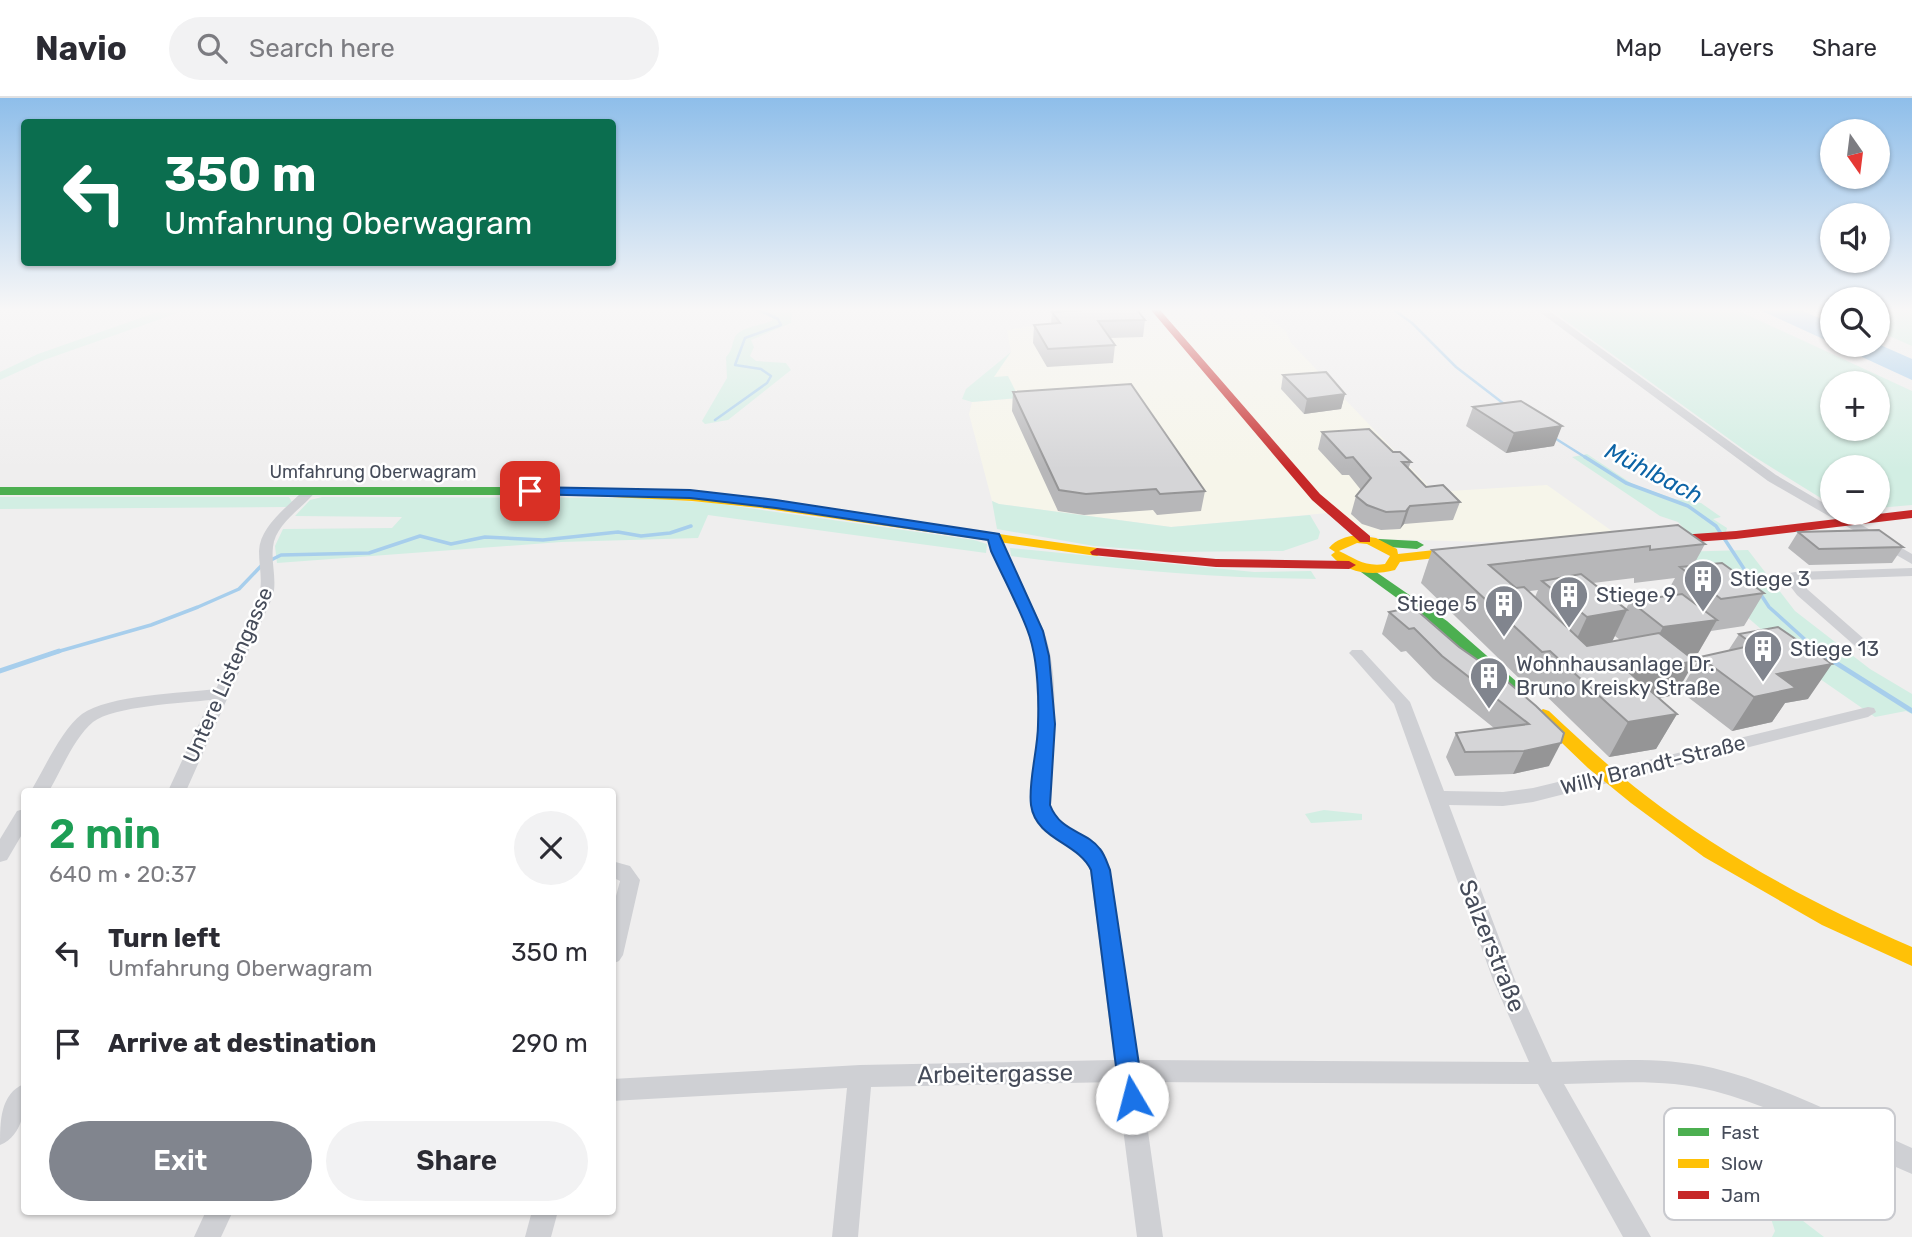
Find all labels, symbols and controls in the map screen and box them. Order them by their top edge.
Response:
search box [169,17,659,80]
text: Navio [35,29,127,68]
icon: search [193,29,231,67]
text: Search here [249,33,395,64]
text: Map [1615,34,1662,62]
text: Layers [1700,34,1774,62]
text: Share [1812,34,1877,62]
north arrow [1820,119,1890,189]
map controls [1820,119,1890,525]
text: 350 m [164,145,317,203]
icon: left [49,147,140,238]
button: sound [1820,203,1890,273]
text: Umfahrung Oberwagram [164,204,532,242]
button: search [1820,287,1890,357]
button: + [1820,371,1890,441]
water label: Mühlbach [1601,437,1707,509]
button: − [1820,455,1890,525]
street label: Umfahrung Oberwagram [269,461,477,483]
pin [500,461,560,521]
icon: arrive [511,472,549,510]
building icon: Stiege 3 [1682,558,1724,613]
place label: Stiege 3 [1730,566,1810,591]
building icon: Stiege 9 [1548,574,1590,629]
place label: Stiege 9 [1596,582,1676,607]
street label: Untere Listengasse [178,583,278,766]
building icon: Stiege 5 [1483,583,1525,638]
place label: Stiege 5 [1397,591,1477,616]
building icon: Stiege 13 [1742,628,1784,683]
place label: Stiege 13 [1790,636,1879,661]
place label: Wohnhausanlage Dr. Bruno Kreisky Straße [1516,651,1720,700]
building icon: Wohnhausanlage Dr. Bruno Kreisky Straße [1468,655,1510,710]
street label: Willy Brandt-Straße [1558,729,1748,800]
text: 2 min [49,809,161,859]
button: close [514,811,588,885]
text: 640 m · 20:37 [49,860,196,888]
street label: Salzerstraße [1453,876,1531,1016]
text: Turn left [108,923,220,954]
icon: left [49,934,87,972]
text: 350 m [511,937,588,968]
text: Umfahrung Oberwagram [108,954,373,982]
icon: arrive [49,1025,87,1063]
text: Arrive at destination [108,1028,376,1059]
text: 290 m [511,1028,588,1059]
street label: Arbeitergasse [917,1059,1073,1089]
position arrow [1095,1061,1169,1135]
legend [1664,1108,1895,1220]
button: Exit [49,1121,312,1201]
button: Share [326,1121,588,1201]
text: Fast [1721,1121,1760,1144]
text: Slow [1721,1152,1763,1175]
text: Jam [1721,1184,1760,1207]

